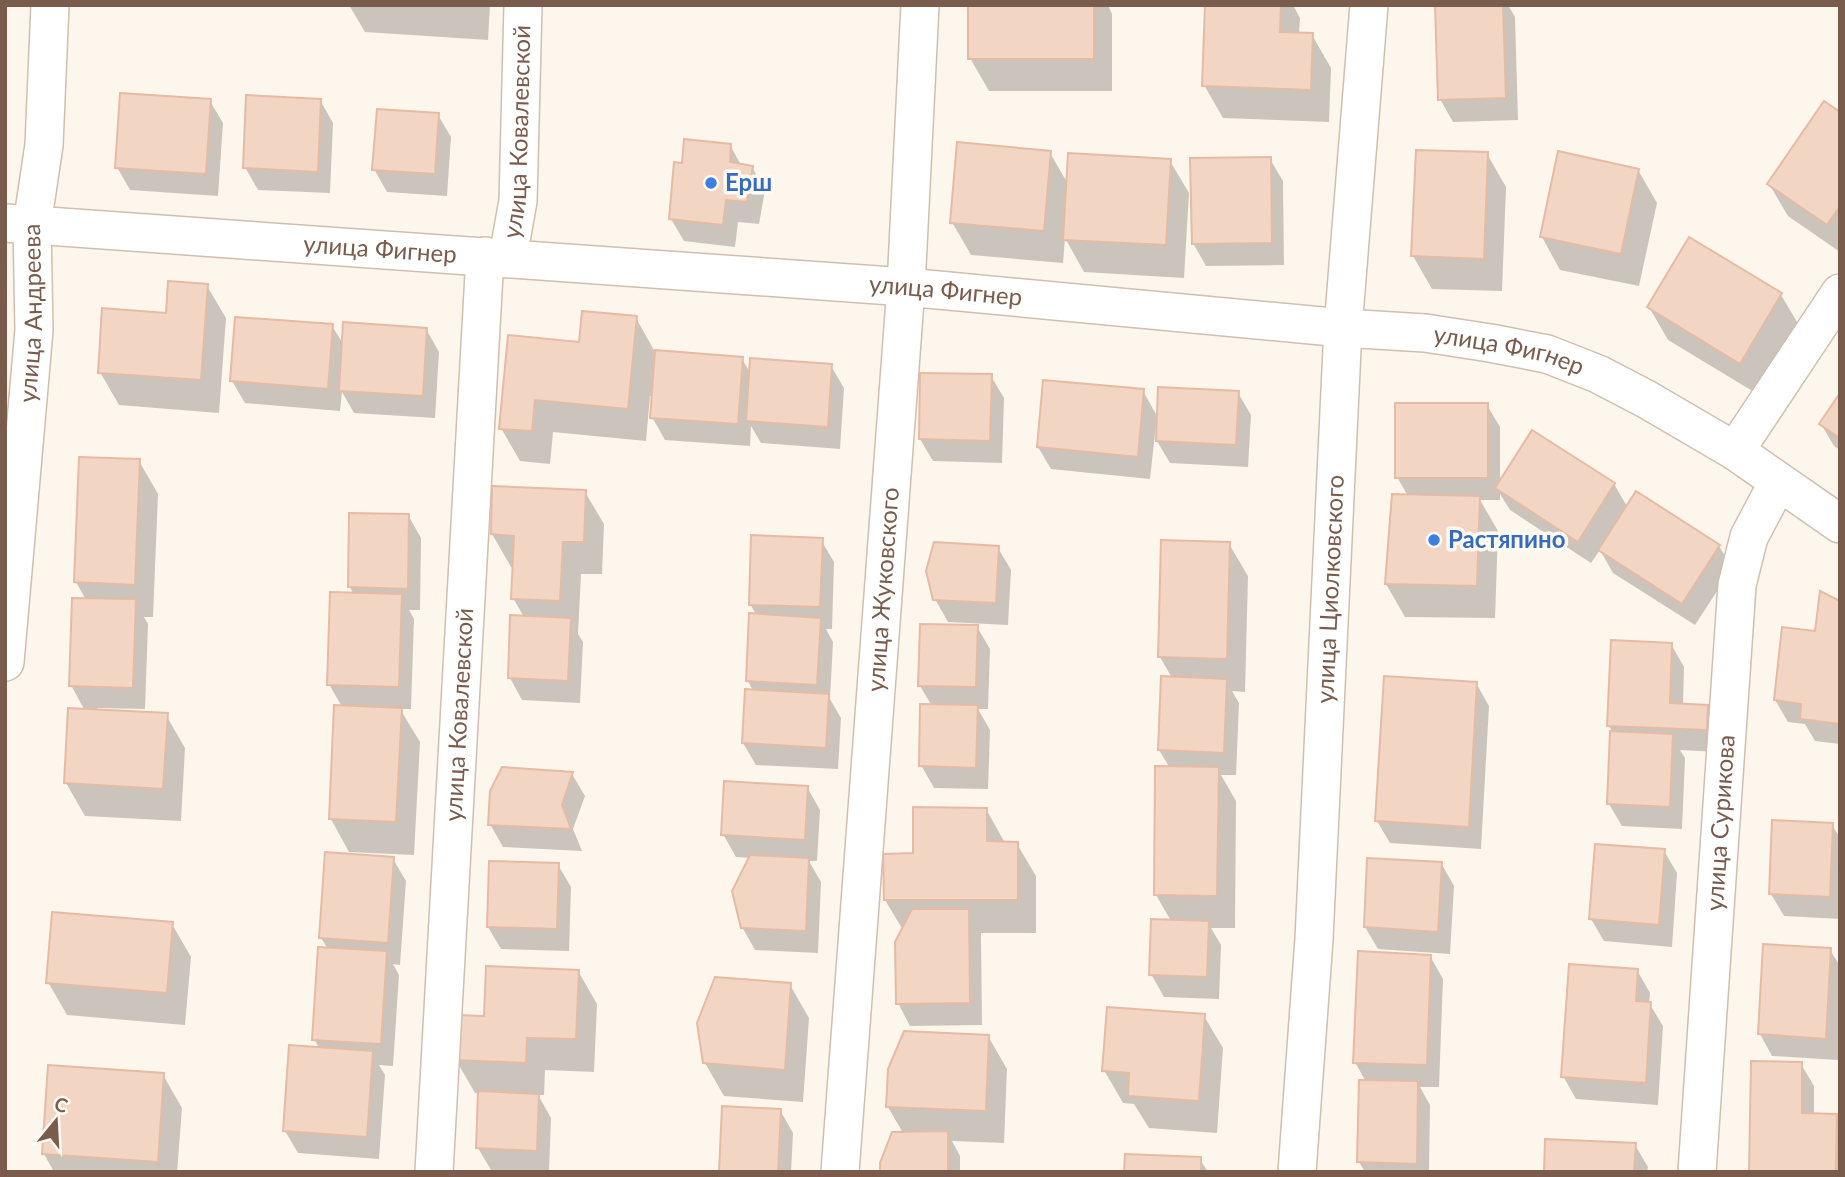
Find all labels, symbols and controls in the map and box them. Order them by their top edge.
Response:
street label: улица Ковалевской [496,25,535,241]
place label: Ерш [725,167,772,196]
marker: Ерш [703,175,719,191]
street label: улица Андреева [12,224,47,404]
street label: улица Фигнер [302,228,458,268]
street label: улица Фигнер [868,268,1024,311]
street label: улица Фигнер [1432,319,1589,380]
street label: улица Циолковского [1309,474,1349,704]
street label: улица Жуковского [860,486,904,693]
place label: Растяпино [1448,524,1565,553]
marker: Растяпино [1426,532,1442,548]
street label: улица Ковалевской [438,607,478,822]
street label: улица Сурикова [1699,734,1740,912]
north arrow [21,1086,91,1156]
text: С [52,1091,71,1117]

